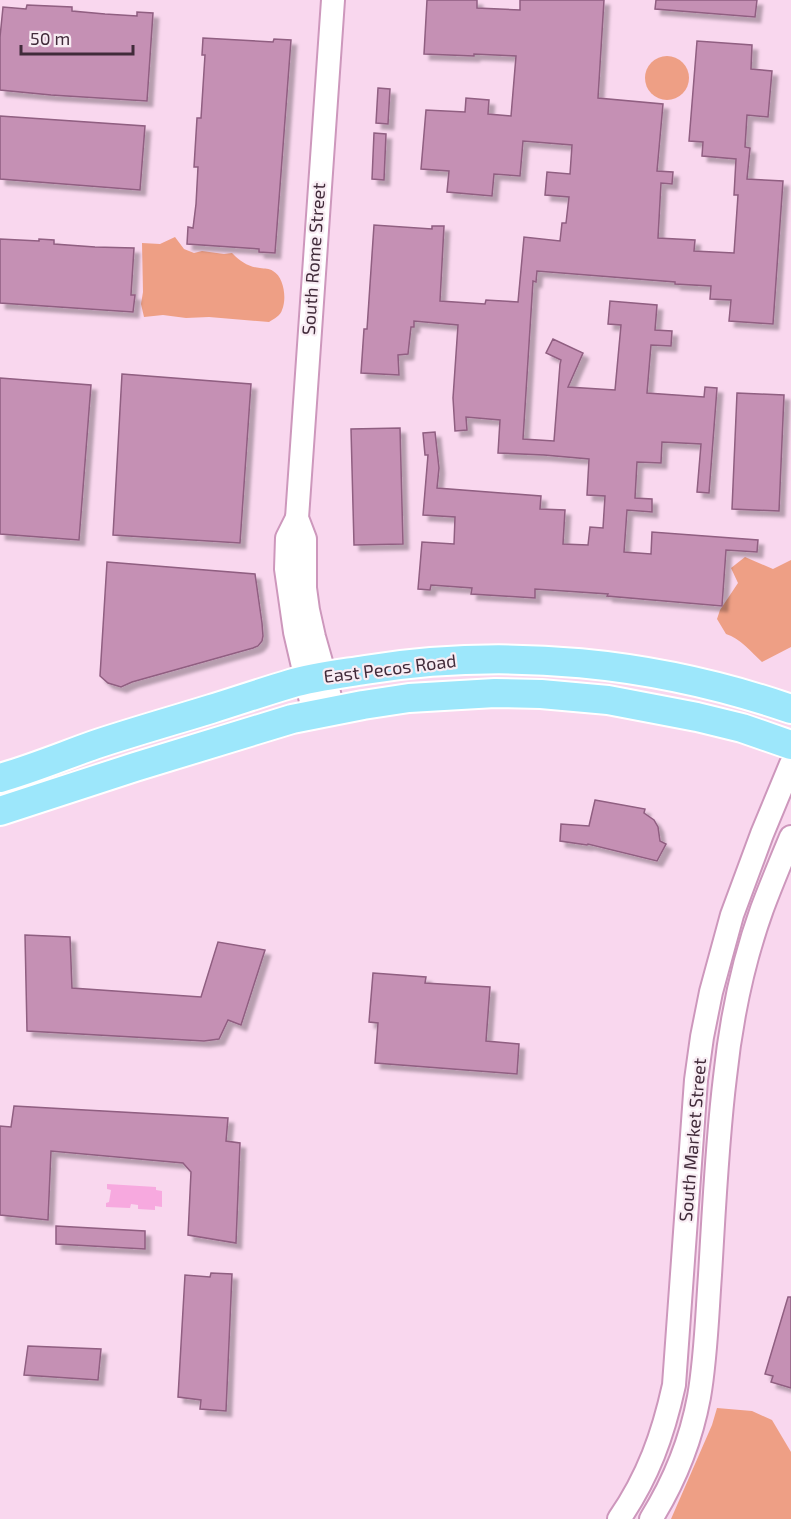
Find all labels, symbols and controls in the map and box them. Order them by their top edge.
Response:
scale bar [21,18,134,56]
text: 50 m [30,27,70,49]
street label: South Rome Street [297,182,329,336]
street label: East Pecos Road [322,649,458,687]
street label: South Market Street [674,1057,710,1223]

